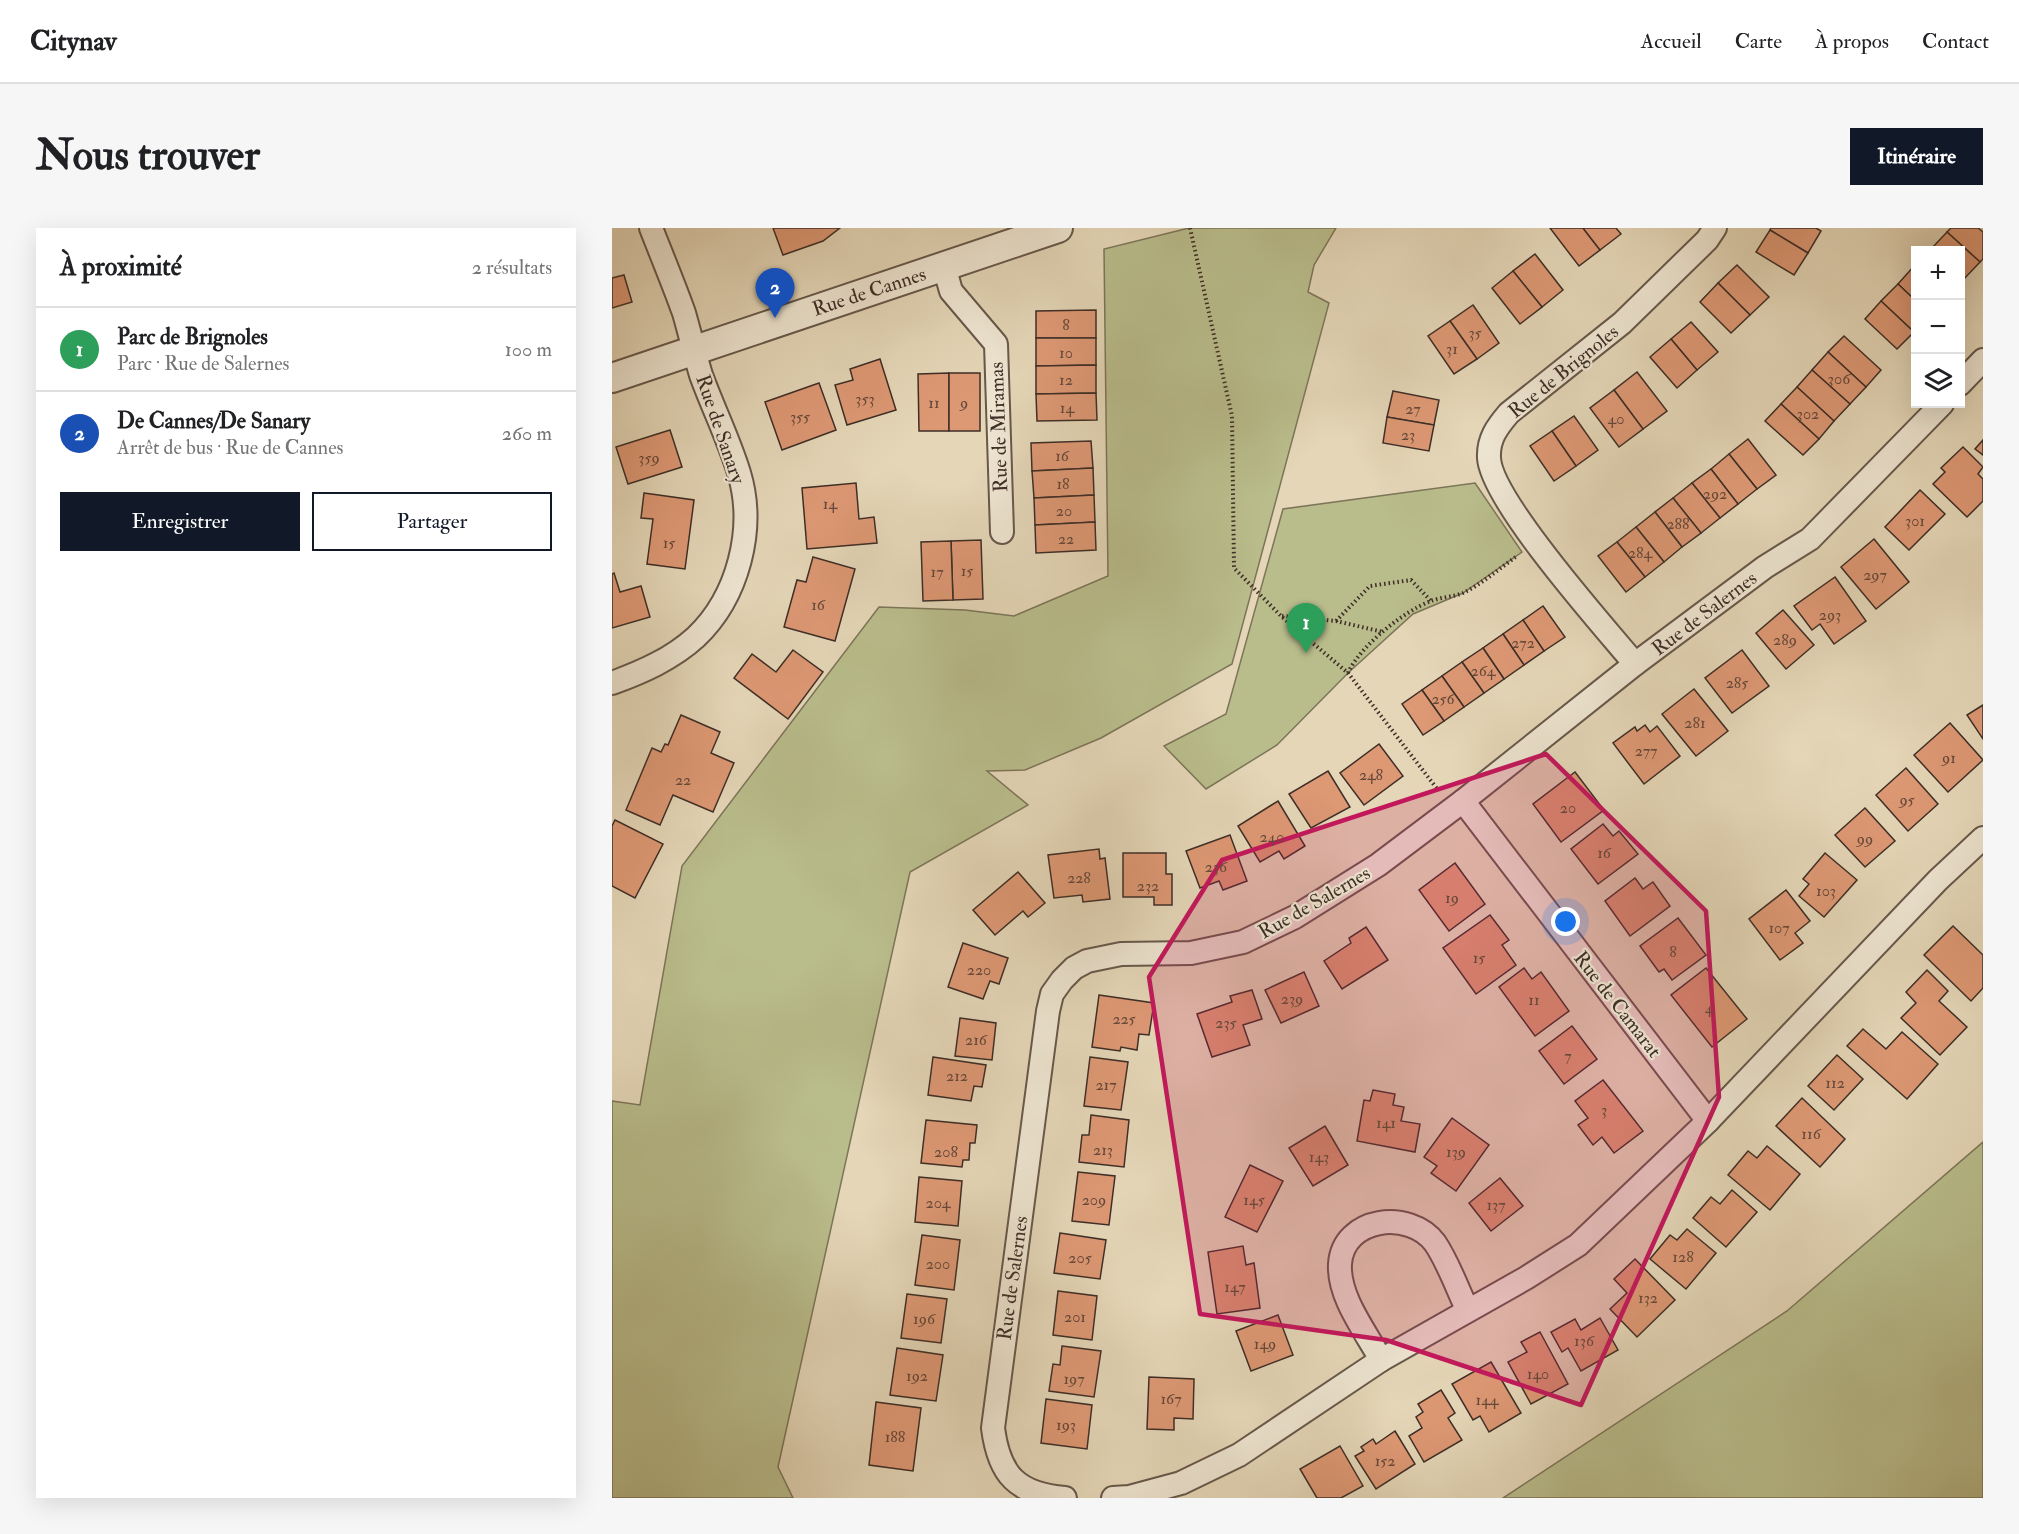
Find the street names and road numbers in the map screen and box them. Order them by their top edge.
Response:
street label: Rue de Cannes [809,261,929,322]
street label: Rue de Brignoles [1503,319,1624,424]
street label: Rue de Miramas [984,361,1013,493]
street label: Rue de Sanary [690,371,751,488]
street label: Rue de Salernes [1647,566,1762,661]
street label: Rue de Salernes [1254,860,1375,945]
street label: Rue de Camarat [1568,946,1667,1063]
street label: Rue de Salernes [991,1214,1034,1342]

